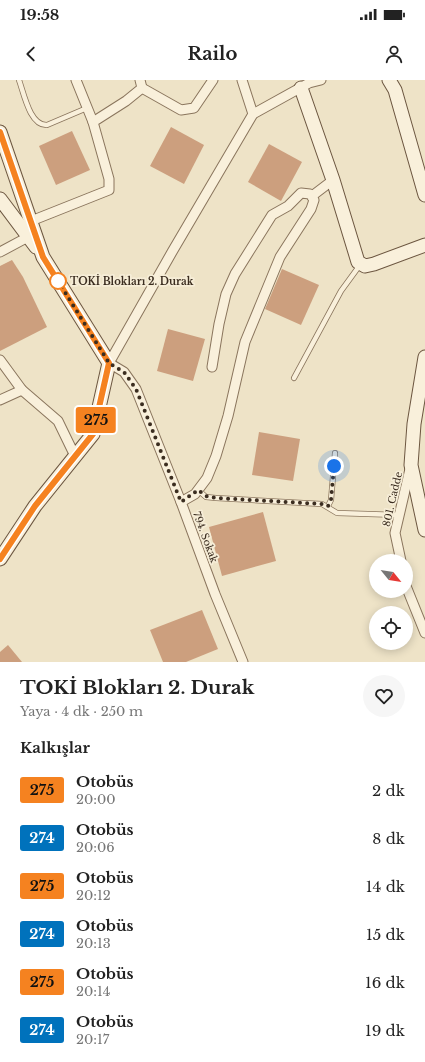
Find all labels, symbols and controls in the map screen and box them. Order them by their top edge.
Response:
text: 19:58 [20,5,59,24]
icon: back [20,43,42,65]
text: Railo [188,43,237,65]
icon: person [383,43,405,65]
marker: TOKİ Blokları 2. Durak [49,272,67,290]
place label: TOKİ Blokları 2. Durak [70,273,194,288]
line badge: 275 [73,407,119,433]
text: 275 [84,411,108,429]
your location [324,456,344,476]
street label: 801. Cadde [380,470,405,528]
street label: 794. Sokak [190,510,221,565]
north arrow [369,554,413,598]
map controls [369,554,413,650]
button: locate [369,606,413,650]
button: heart [363,675,405,717]
text: TOKİ Blokları 2. Durak [20,676,254,699]
text: Yaya · 4 dk · 250 m [20,703,143,720]
text: Kalkışlar [20,738,90,757]
text: Otobüs [76,772,134,791]
text: 275 [30,781,54,799]
text: 2 dk [372,781,405,800]
text: 20:00 [76,791,116,808]
text: Otobüs [76,820,134,839]
text: 274 [29,829,55,847]
text: 8 dk [372,829,405,848]
text: 20:06 [76,839,115,856]
text: Otobüs [76,868,134,887]
text: 275 [30,877,54,895]
text: 14 dk [366,877,405,896]
text: 20:12 [76,887,111,904]
text: Otobüs [76,916,134,935]
text: 274 [29,925,55,943]
text: 15 dk [366,925,405,944]
text: 20:13 [76,935,111,952]
text: Otobüs [76,964,134,983]
text: 275 [30,973,54,991]
text: 16 dk [365,973,405,992]
text: 20:14 [76,983,110,1000]
text: Otobüs [76,1012,134,1031]
text: 274 [29,1021,55,1039]
text: 19 dk [365,1021,405,1040]
text: 20:17 [76,1031,109,1048]

